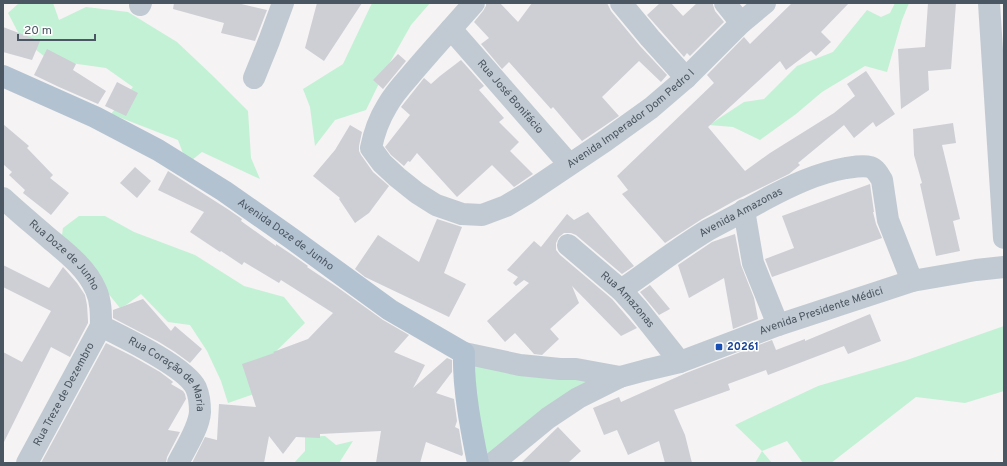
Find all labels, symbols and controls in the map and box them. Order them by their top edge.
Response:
scale bar [18,16,95,42]
text: 20 m [24,23,52,39]
street label: Rua José Bonifácio [474,57,546,137]
street label: Avenida Imperador Dom Pedro I [564,66,698,172]
street label: Avenida Amazonas [696,184,785,241]
street label: Avenida Doze de Junho [235,196,337,274]
street label: Rua Doze de Junho [26,217,102,293]
street label: Rua Amazonas [597,269,657,331]
street label: Avenida Presidente Médici [757,284,885,338]
street label: Rua Coração de Maria [126,334,207,412]
street label: Rua Treze de Dezembro [30,340,98,449]
place label: 20261 [727,340,759,354]
marker: 20261 [714,342,724,352]

